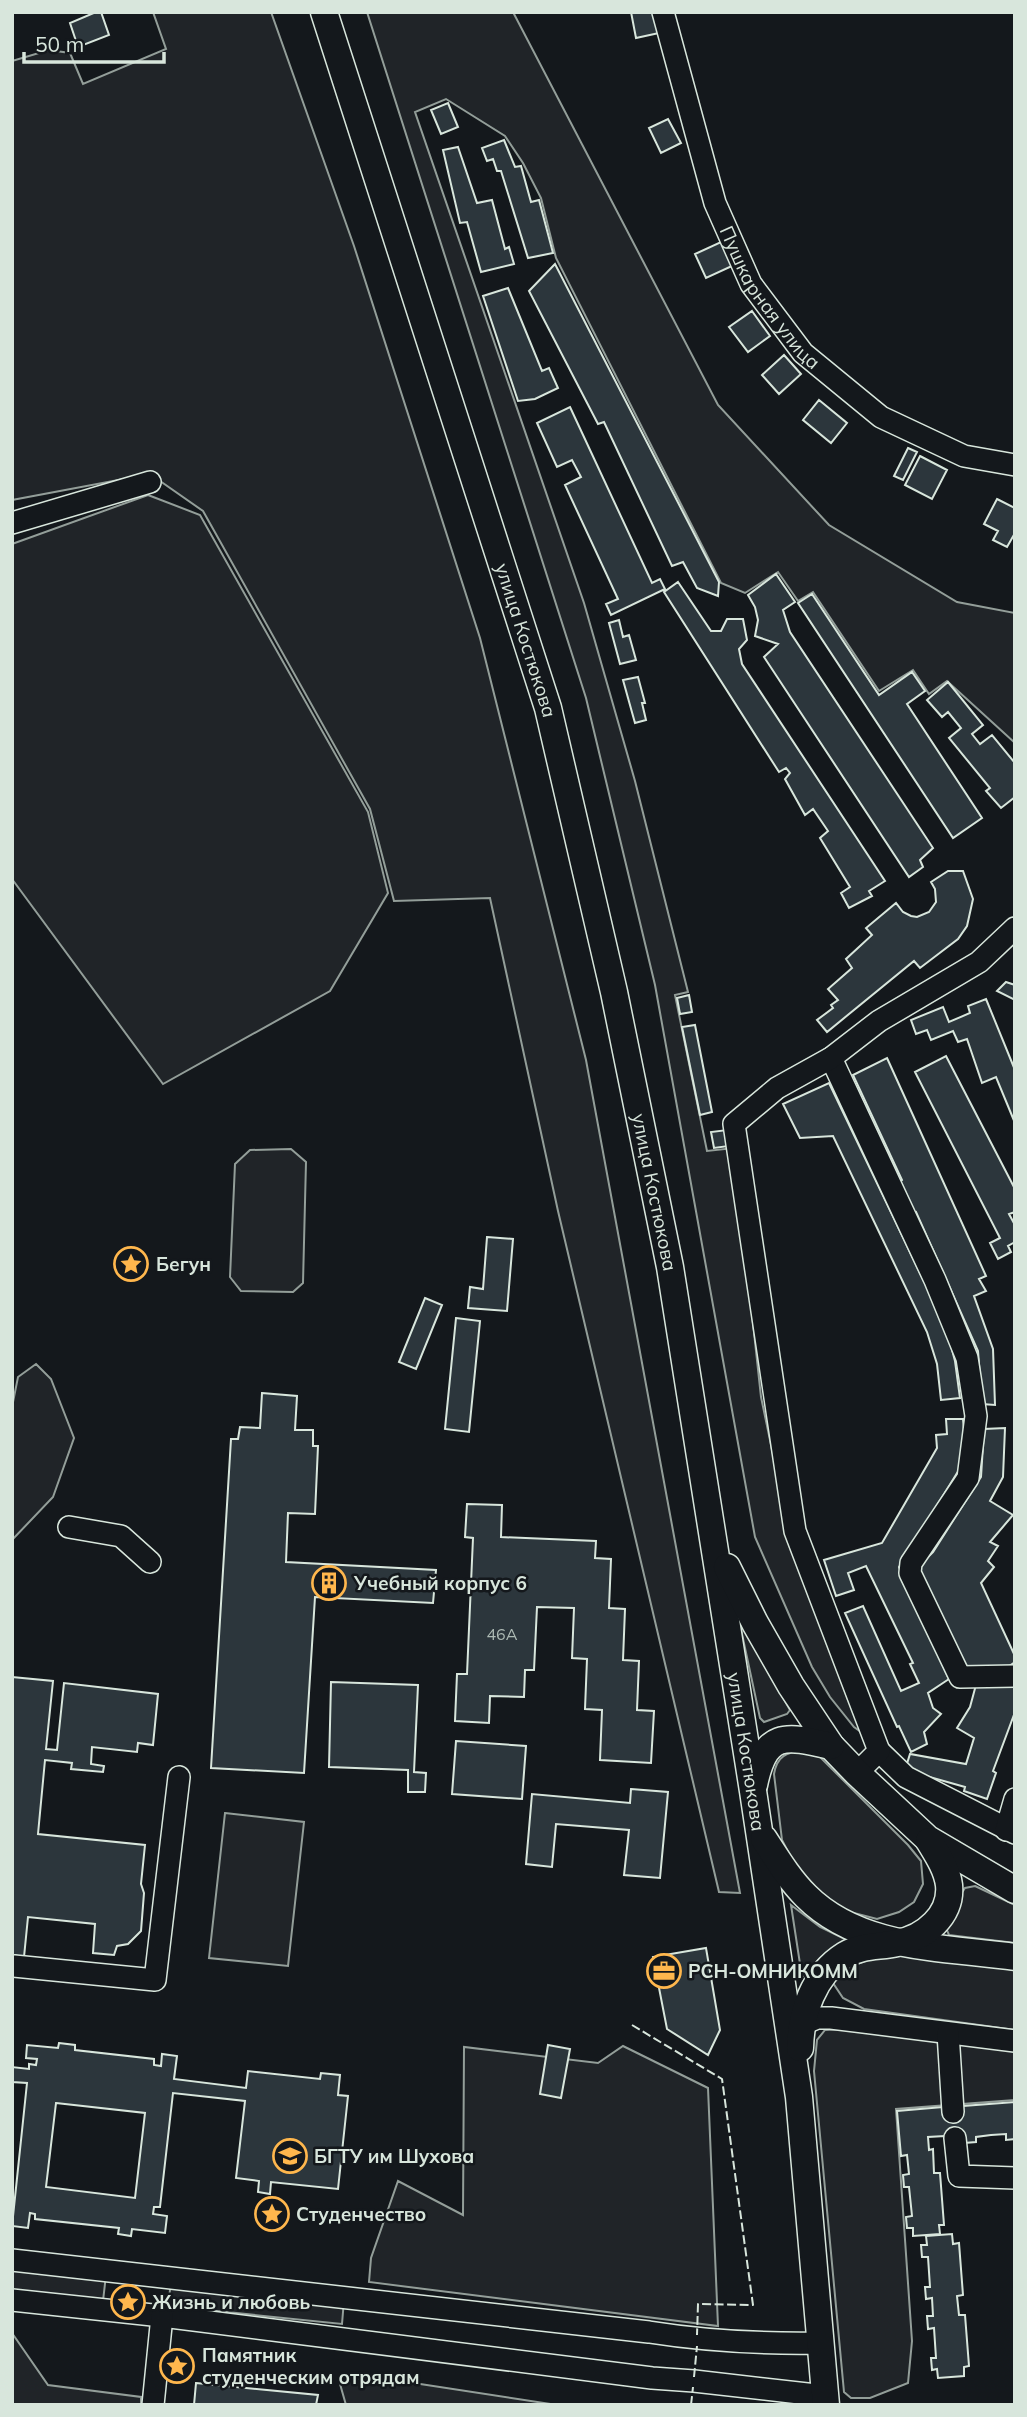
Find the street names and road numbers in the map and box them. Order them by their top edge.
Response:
street label: Пушкарная улица [715,222,825,374]
street label: улица Костюкова [490,560,562,720]
street label: улица Костюкова [627,1111,683,1273]
street label: улица Костюкова [722,1670,771,1833]

